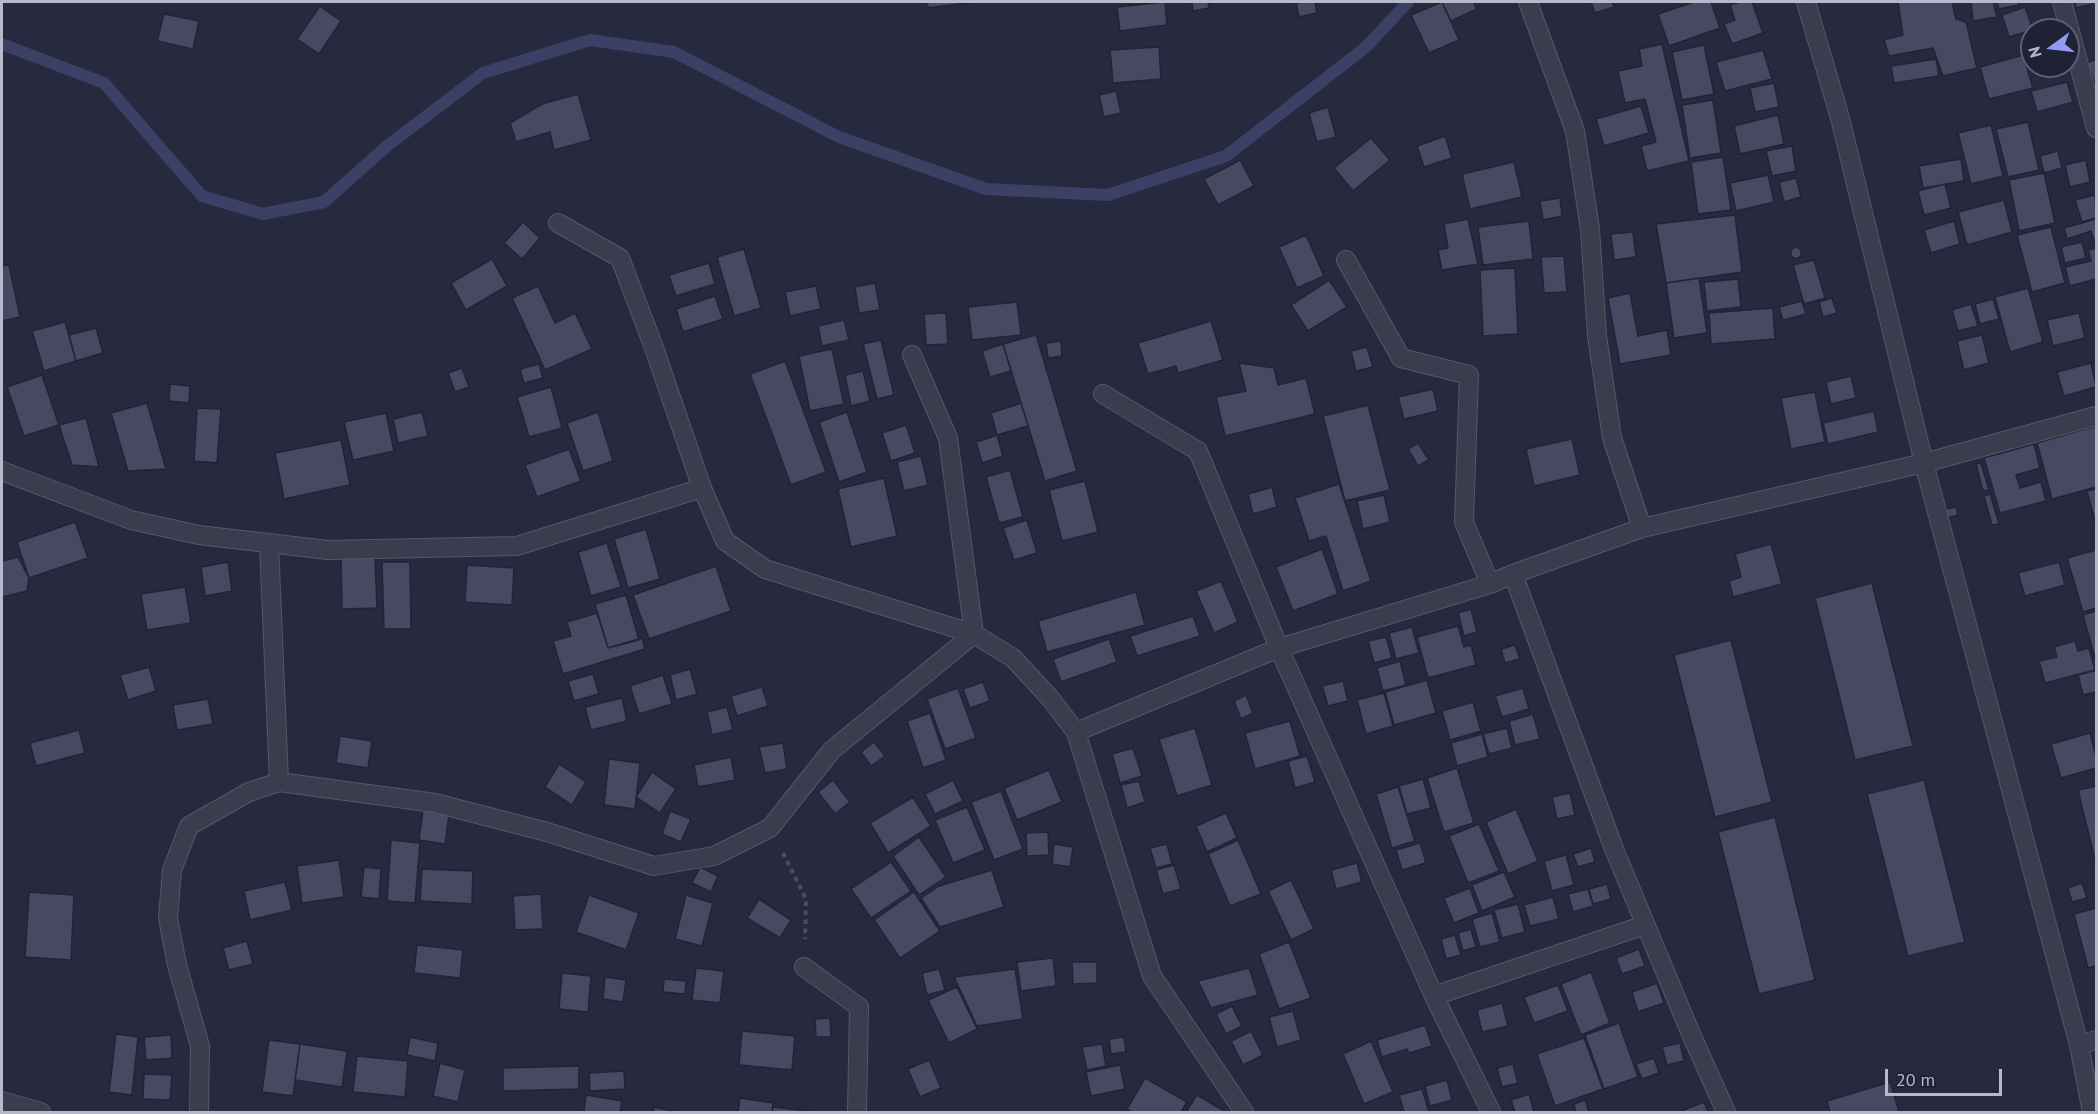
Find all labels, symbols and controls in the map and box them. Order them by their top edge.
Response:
north arrow [2020,18,2080,78]
text: N [2024,44,2046,60]
scale bar [1888,1057,2005,1095]
text: 20 m [1896,1068,1935,1091]

